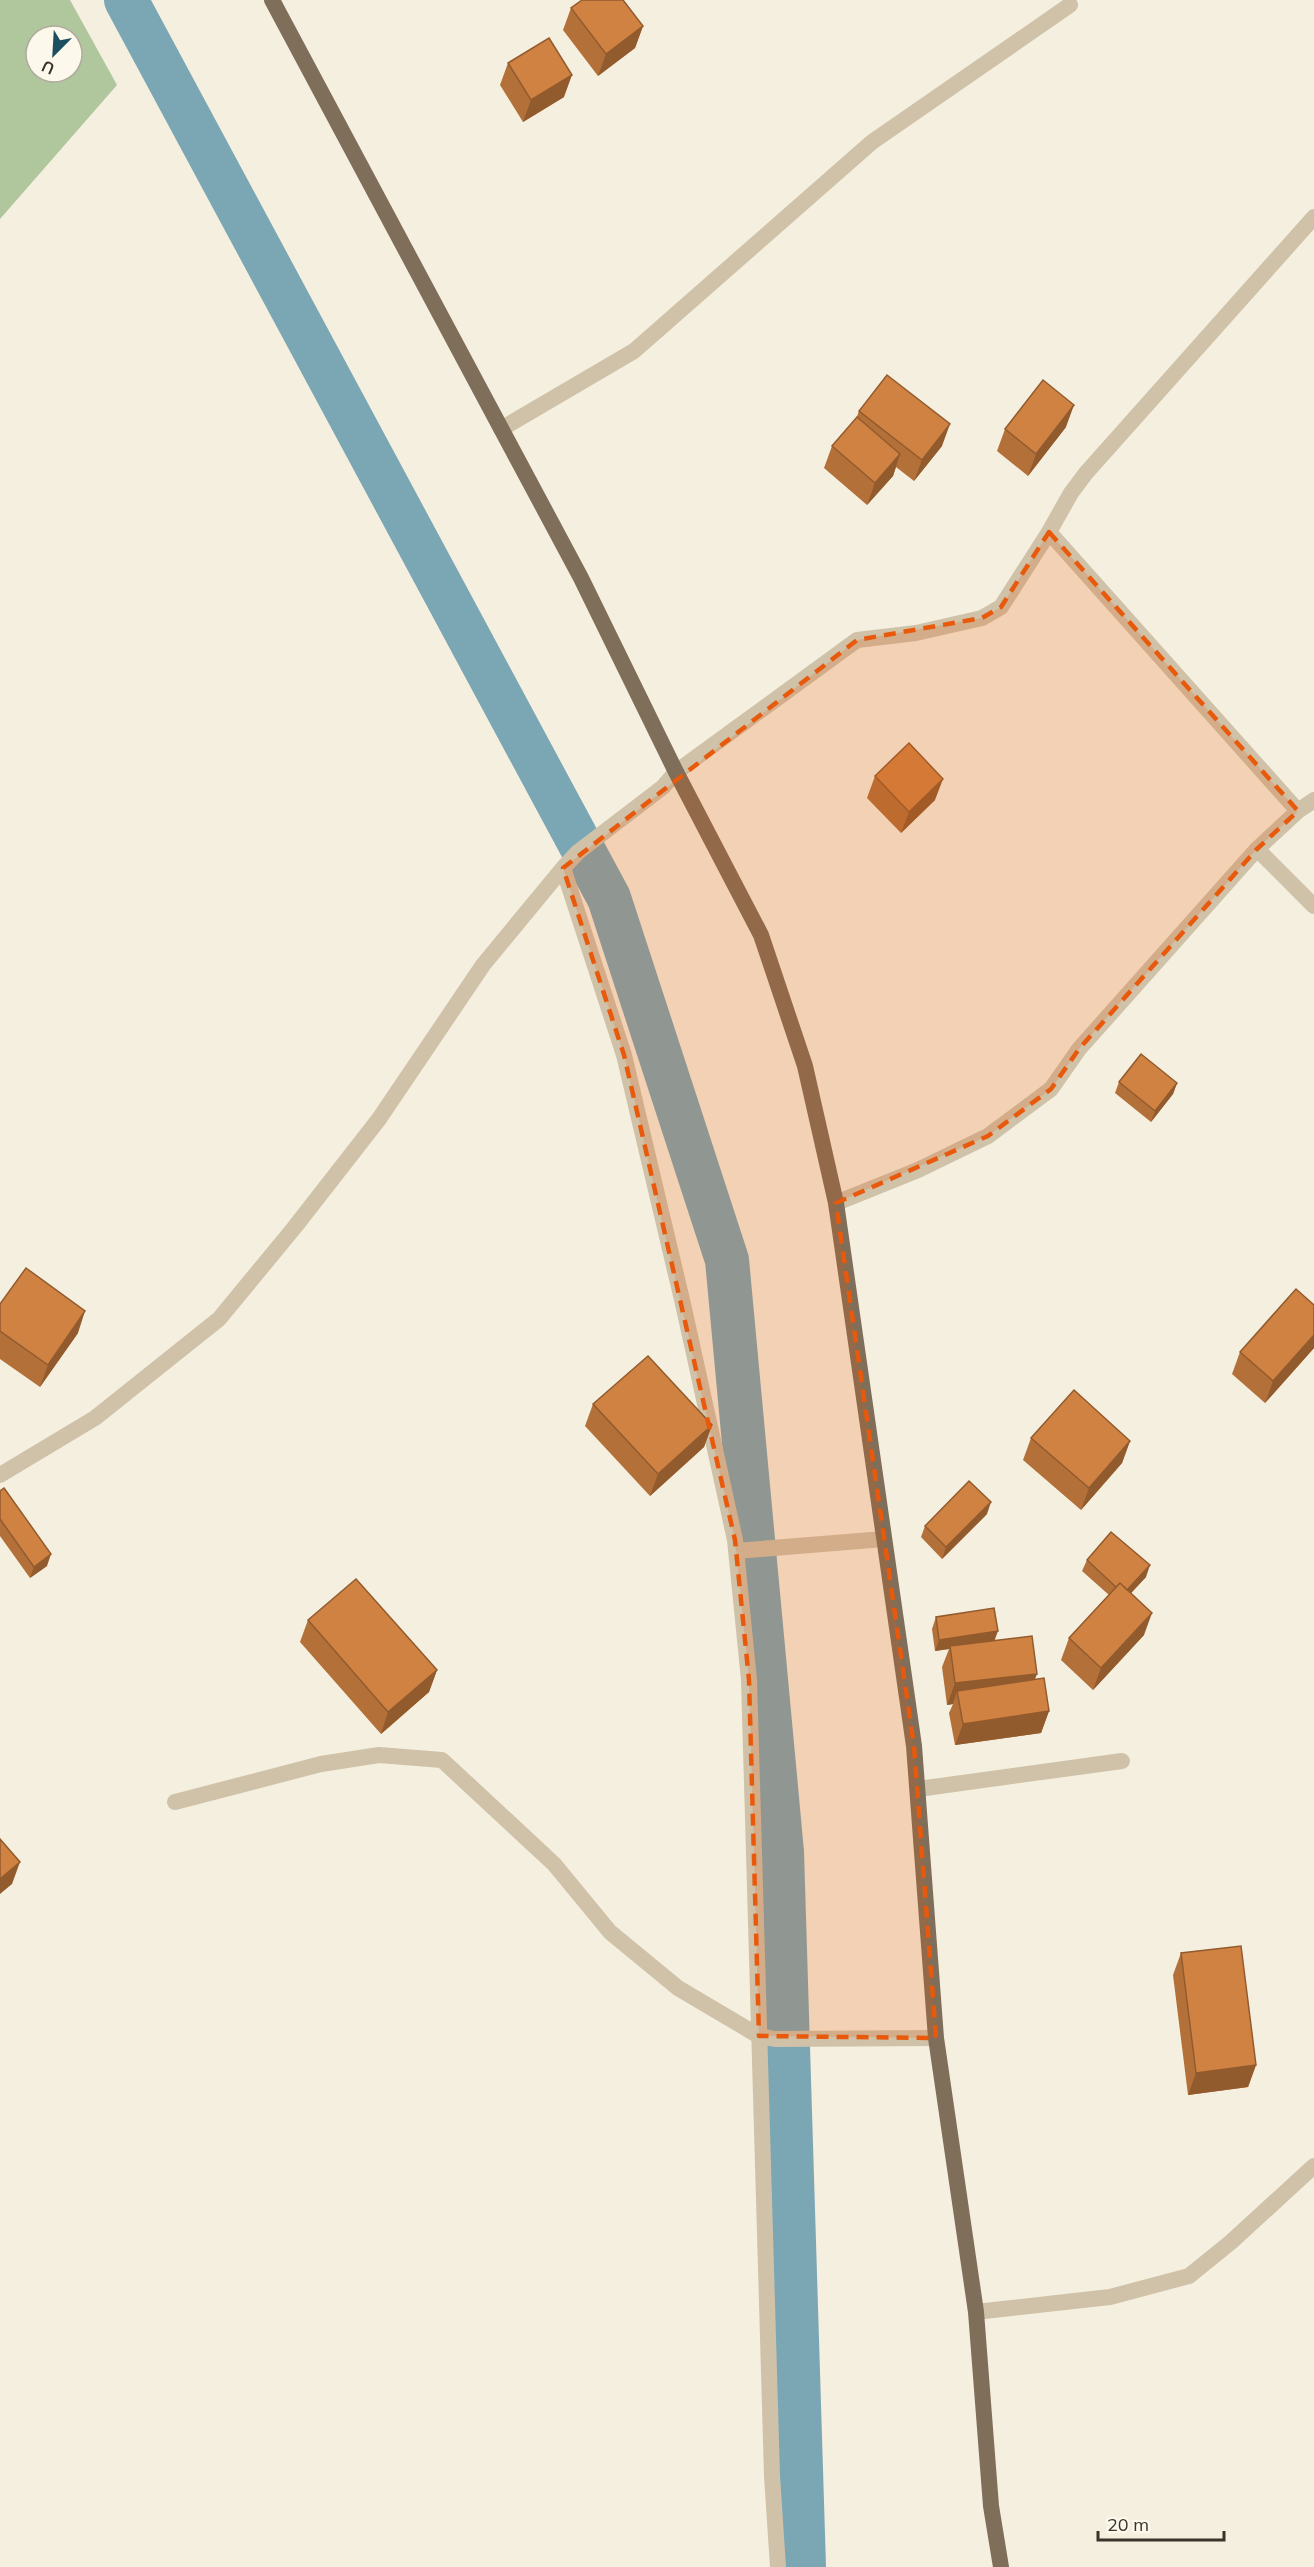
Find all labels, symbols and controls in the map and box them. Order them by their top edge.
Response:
north arrow [24,24,84,84]
text: U [38,56,57,79]
scale bar [1098,2504,1224,2542]
text: 20 m [1107,2513,1149,2536]

